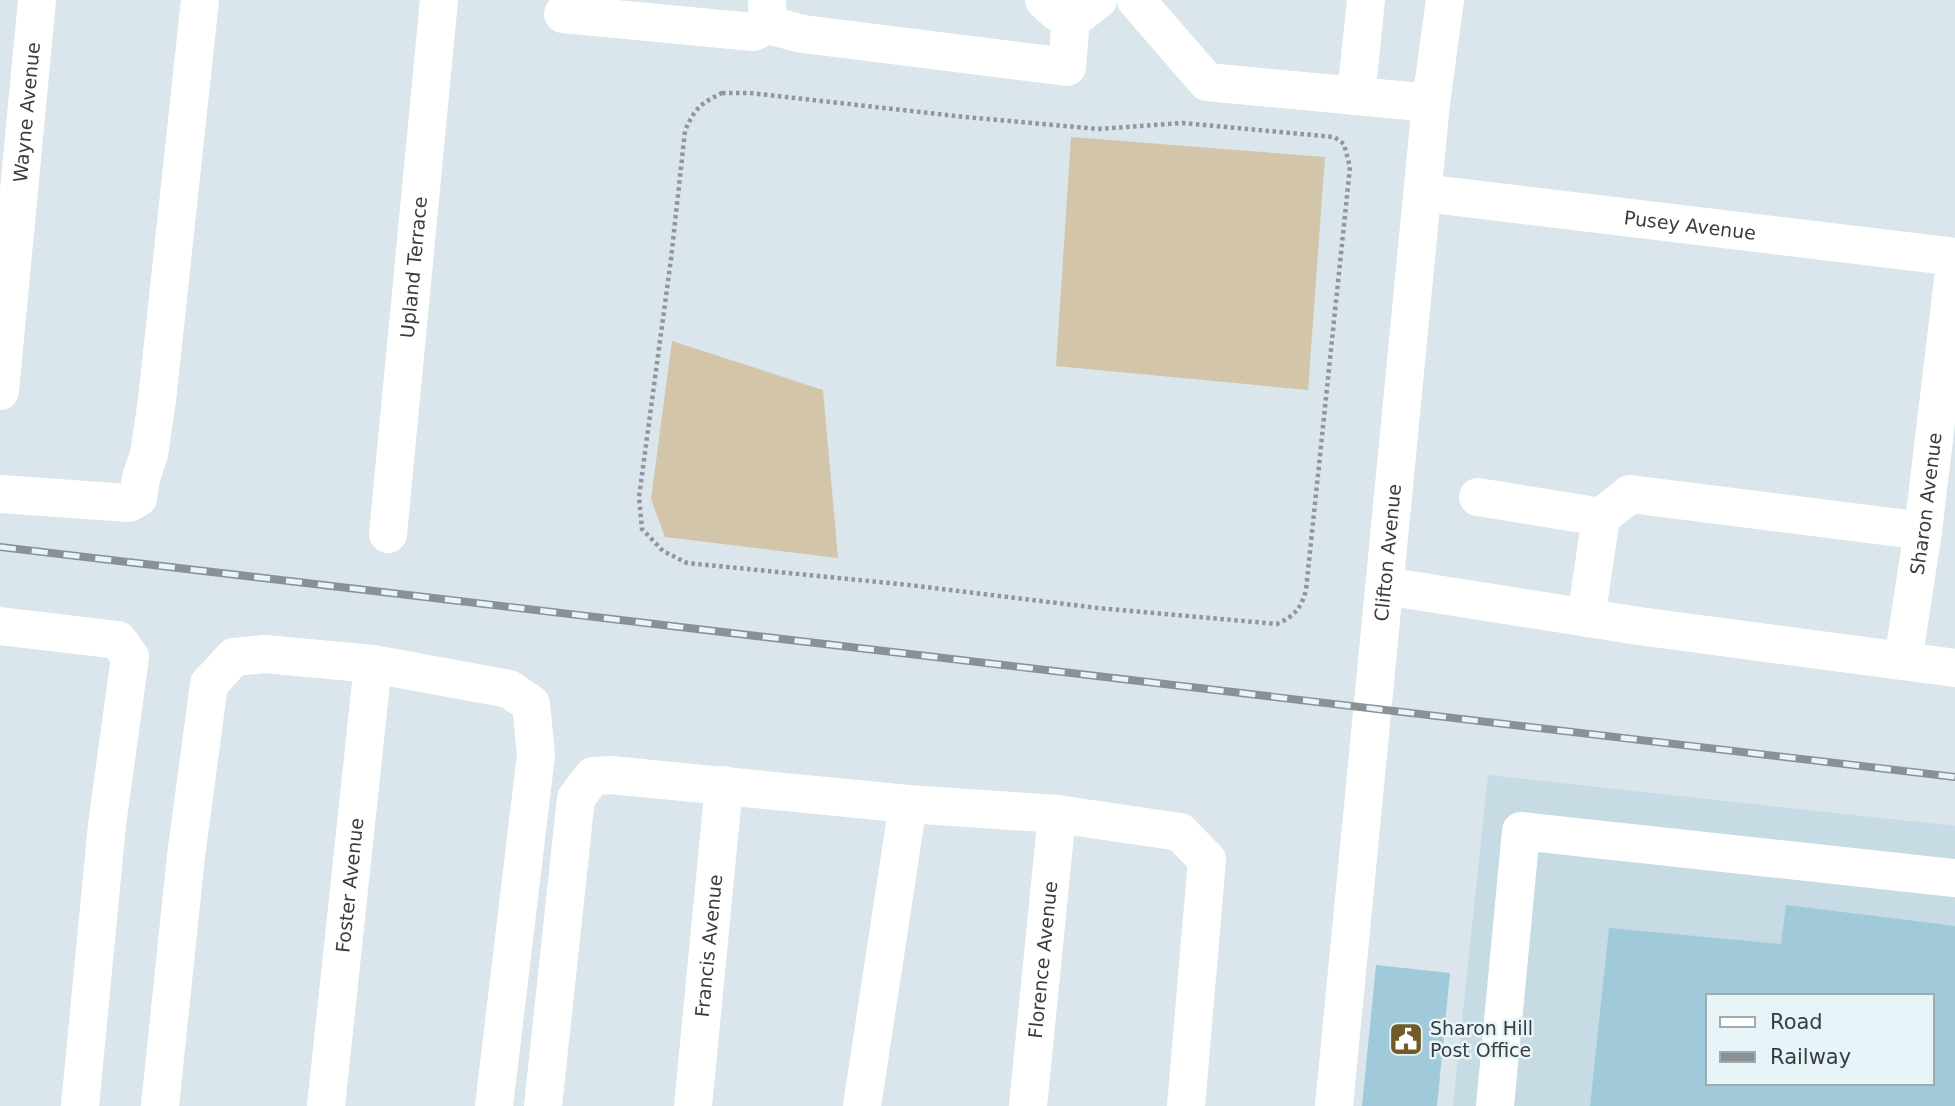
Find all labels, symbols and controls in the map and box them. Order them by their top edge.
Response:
street label: Wayne Avenue [9,41,44,183]
street label: Upland Terrace [396,195,431,339]
street label: Pusey Avenue [1623,206,1757,244]
street label: Sharon Avenue [1905,431,1946,576]
street label: Clifton Avenue [1370,483,1405,622]
street label: Foster Avenue [331,817,368,954]
street label: Francis Avenue [691,873,726,1018]
street label: Florence Avenue [1024,880,1061,1039]
legend [1706,994,1934,1085]
text: Road [1770,1010,1823,1034]
place label: Sharon Hill Post Office [1430,1017,1533,1061]
public building icon: Sharon Hill Post Office [1387,1020,1425,1058]
text: Railway [1770,1045,1851,1069]

